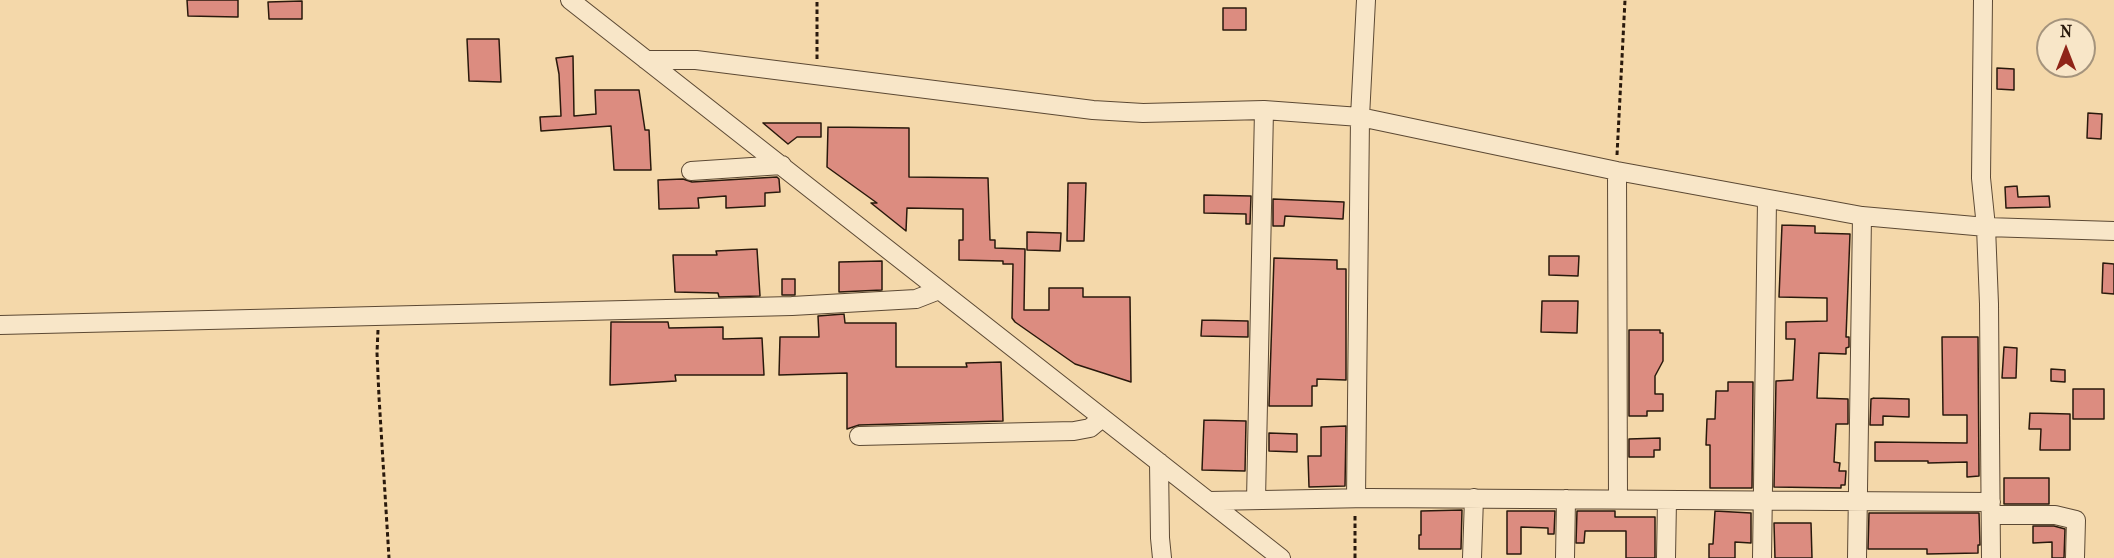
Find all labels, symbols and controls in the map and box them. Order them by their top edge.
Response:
north arrow [2036,18,2096,78]
text: N [2060,22,2072,41]

